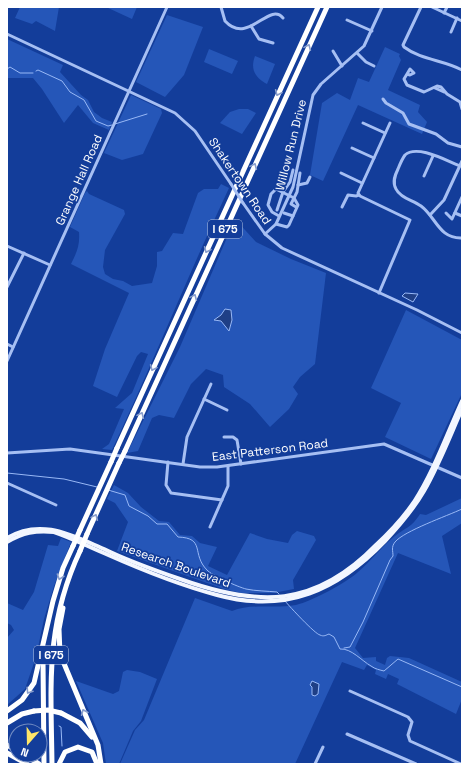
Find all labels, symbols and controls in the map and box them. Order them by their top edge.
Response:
one-way arrow [303,44,311,52]
one-way arrow [275,89,283,97]
street label: Willow Run Drive [272,98,310,192]
street label: Grange Hall Road [52,132,106,228]
street label: Shakertown Road [205,134,275,228]
one-way arrow [249,162,257,170]
road number: I 675 [208,220,242,238]
one-way arrow [204,246,212,253]
one-way arrow [189,294,197,301]
one-way arrow [150,364,158,372]
one-way arrow [136,412,144,420]
street label: East Patterson Road [211,435,329,465]
one-way arrow [90,513,98,521]
street label: Research Boulevard [119,539,233,591]
one-way arrow [57,573,65,580]
road number: I 675 [34,646,68,664]
one-way arrow [27,687,34,694]
one-way arrow [81,709,89,716]
north arrow [8,723,48,763]
text: N [19,745,30,760]

